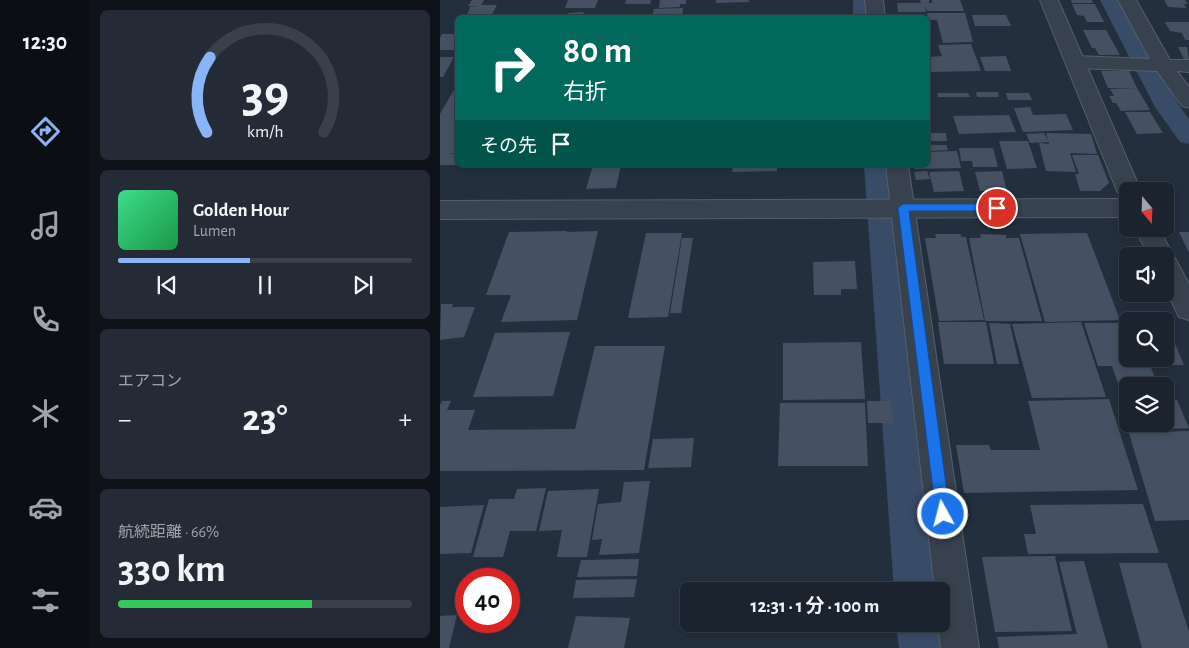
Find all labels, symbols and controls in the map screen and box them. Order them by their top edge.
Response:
text: 12:30 [23,31,67,53]
text: 80 m [563,34,632,69]
icon: right [480,35,545,100]
text: 39 [241,69,289,121]
text: 右折 [563,81,607,103]
icon: directions [28,114,63,149]
text: km/h [247,123,283,141]
icon: arrive [547,130,575,158]
text: その先 [480,137,537,156]
north arrow [1119,182,1174,238]
map controls [1119,182,1174,432]
pin [976,187,1018,229]
icon: arrive [983,194,1011,222]
text: Golden Hour [193,201,289,220]
icon: music [28,208,63,243]
text: Lumen [193,223,236,239]
button: sound [1119,247,1174,302]
icon: previous [153,271,181,299]
icon: pause [251,271,279,299]
icon: next [349,271,377,299]
icon: phone [28,302,63,337]
button: search [1119,312,1174,367]
text: エアコン [118,373,182,389]
button: layers [1119,377,1174,432]
icon: climate [28,396,63,431]
text: 23° [242,400,288,438]
text: − [118,406,131,434]
text: + [399,406,412,434]
position arrow [916,487,968,539]
icon: car [28,490,63,525]
text: 航続距離 · 66% [118,524,219,540]
text: 330 km [118,551,226,589]
speed limit sign: 40 [455,568,520,633]
icon: filters [28,583,63,618]
text: 12:31 · 1 分 · 100 m [751,597,879,616]

